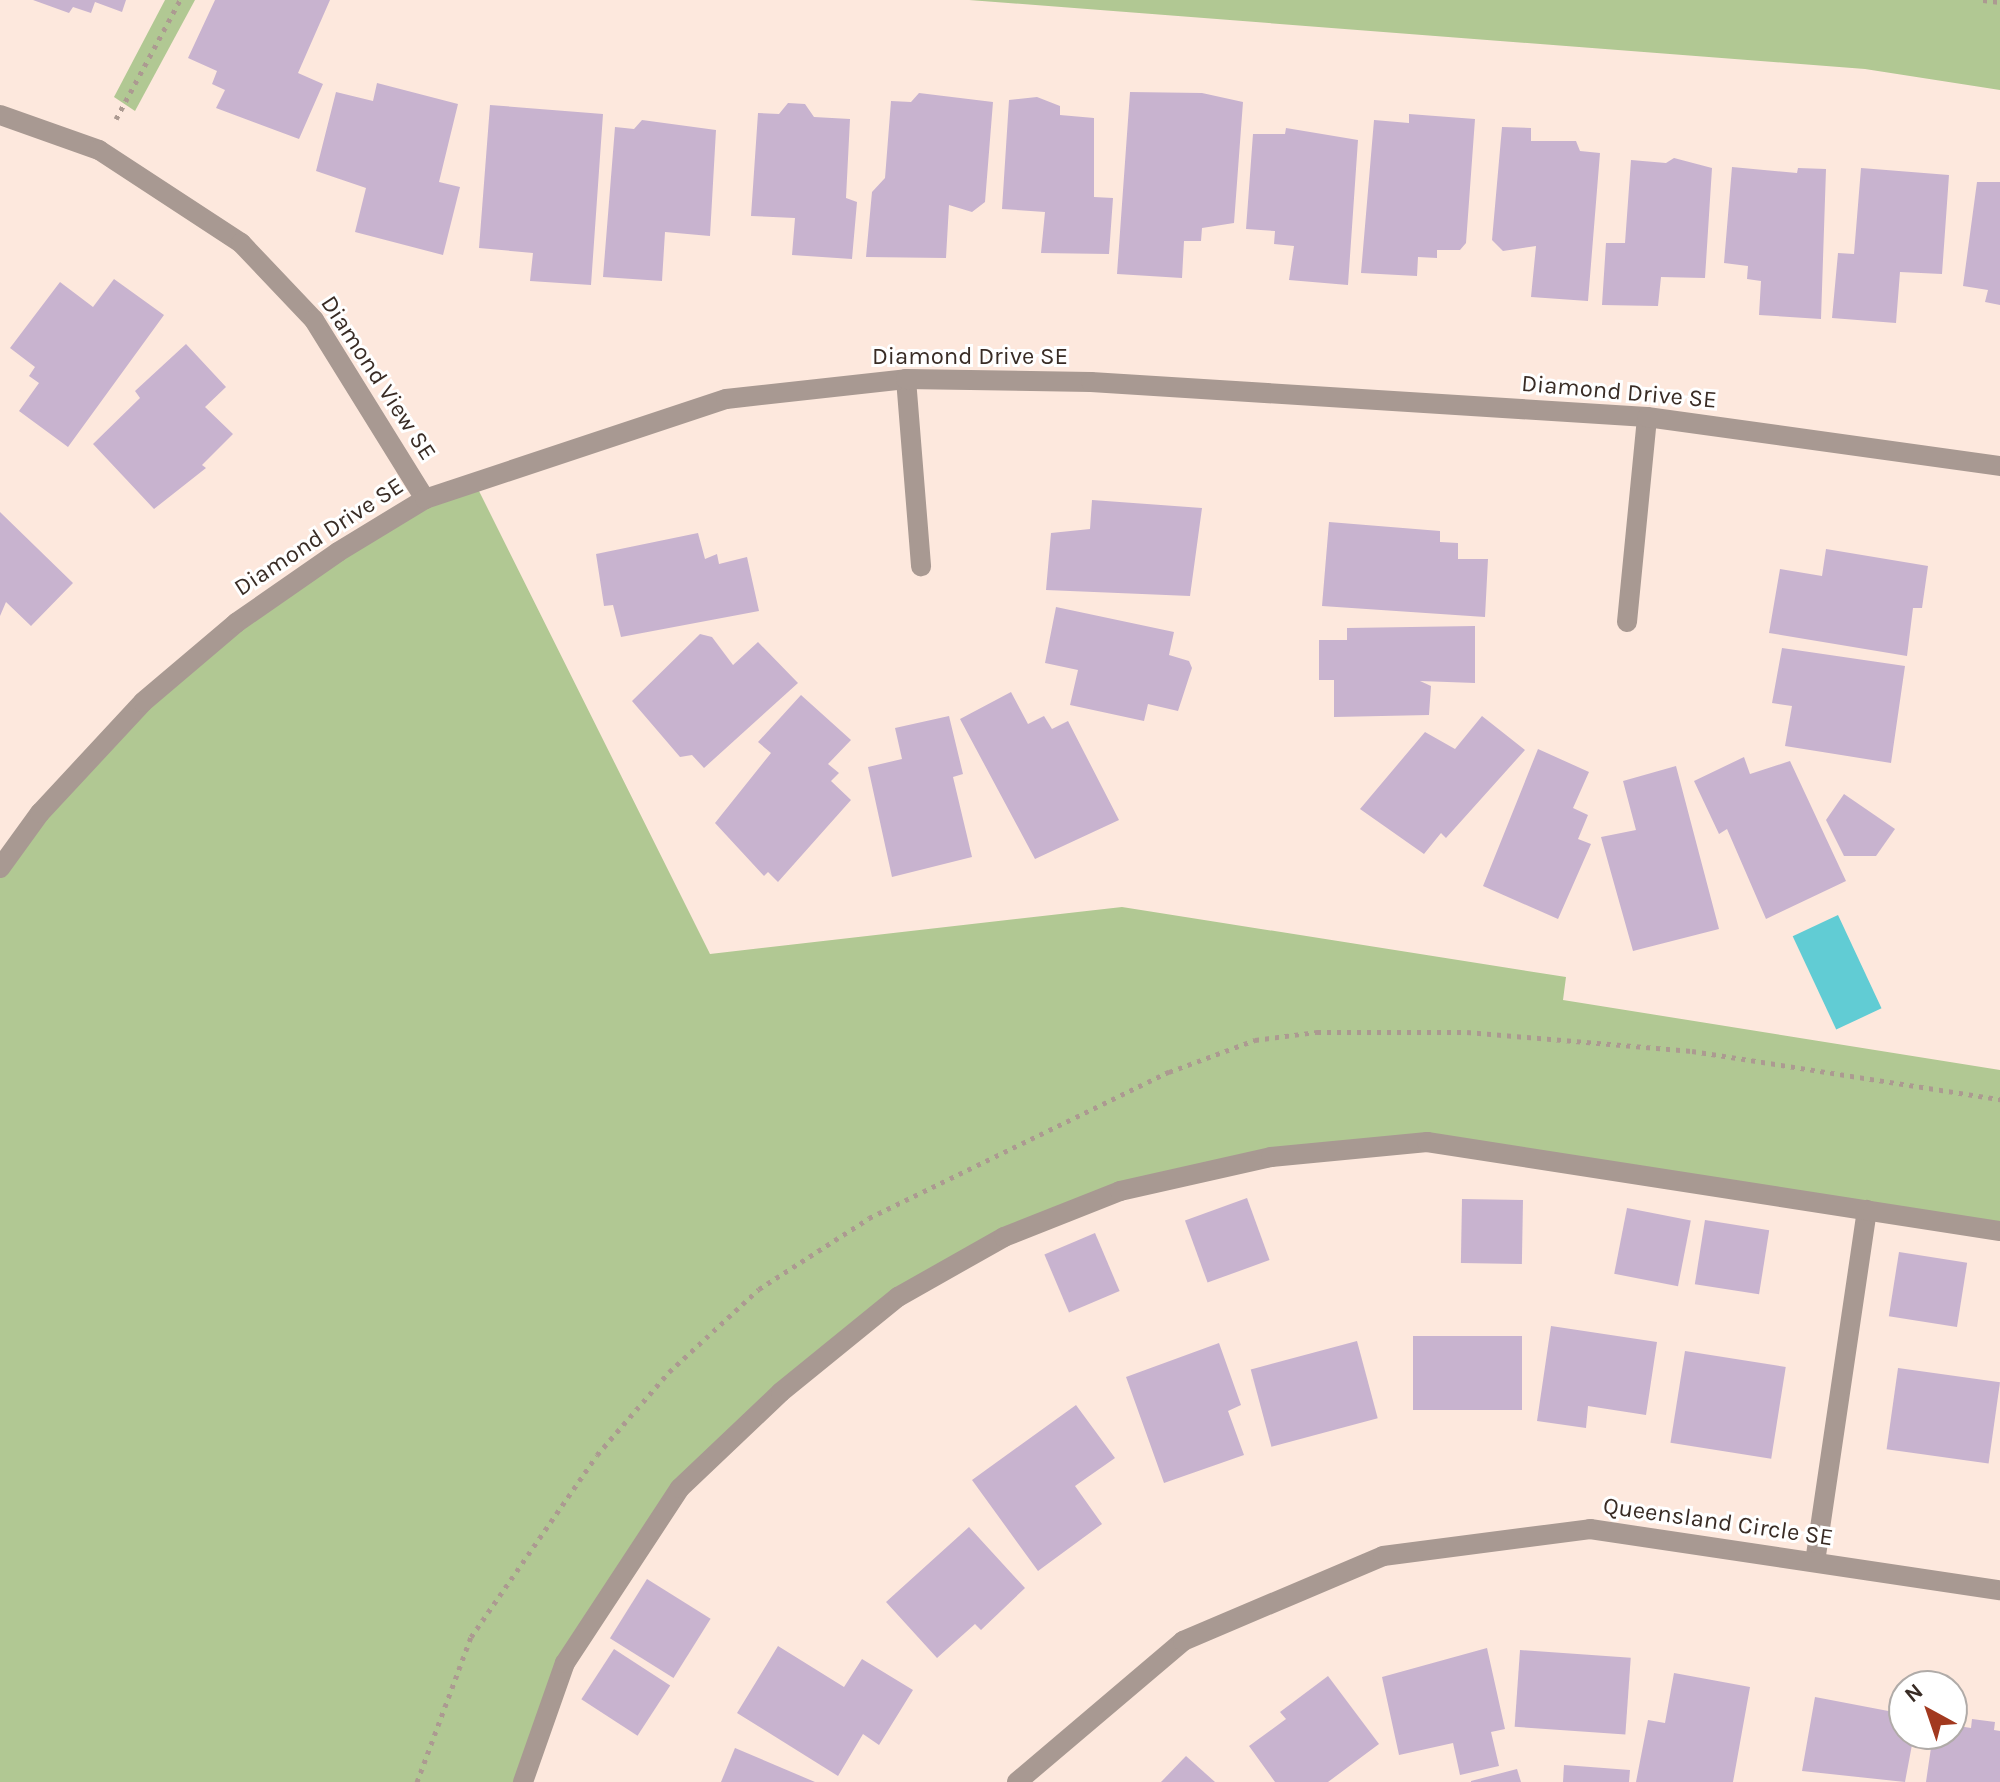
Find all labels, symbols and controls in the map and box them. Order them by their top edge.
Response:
street label: Diamond View SE [314,290,442,466]
street label: Diamond Drive SE [872,343,1068,371]
street label: Diamond Drive SE [1520,369,1718,415]
street label: Diamond Drive SE [229,472,409,602]
street label: Queensland Circle SE [1601,1492,1835,1552]
north arrow [1888,1670,1968,1750]
text: N [1899,1678,1928,1708]

